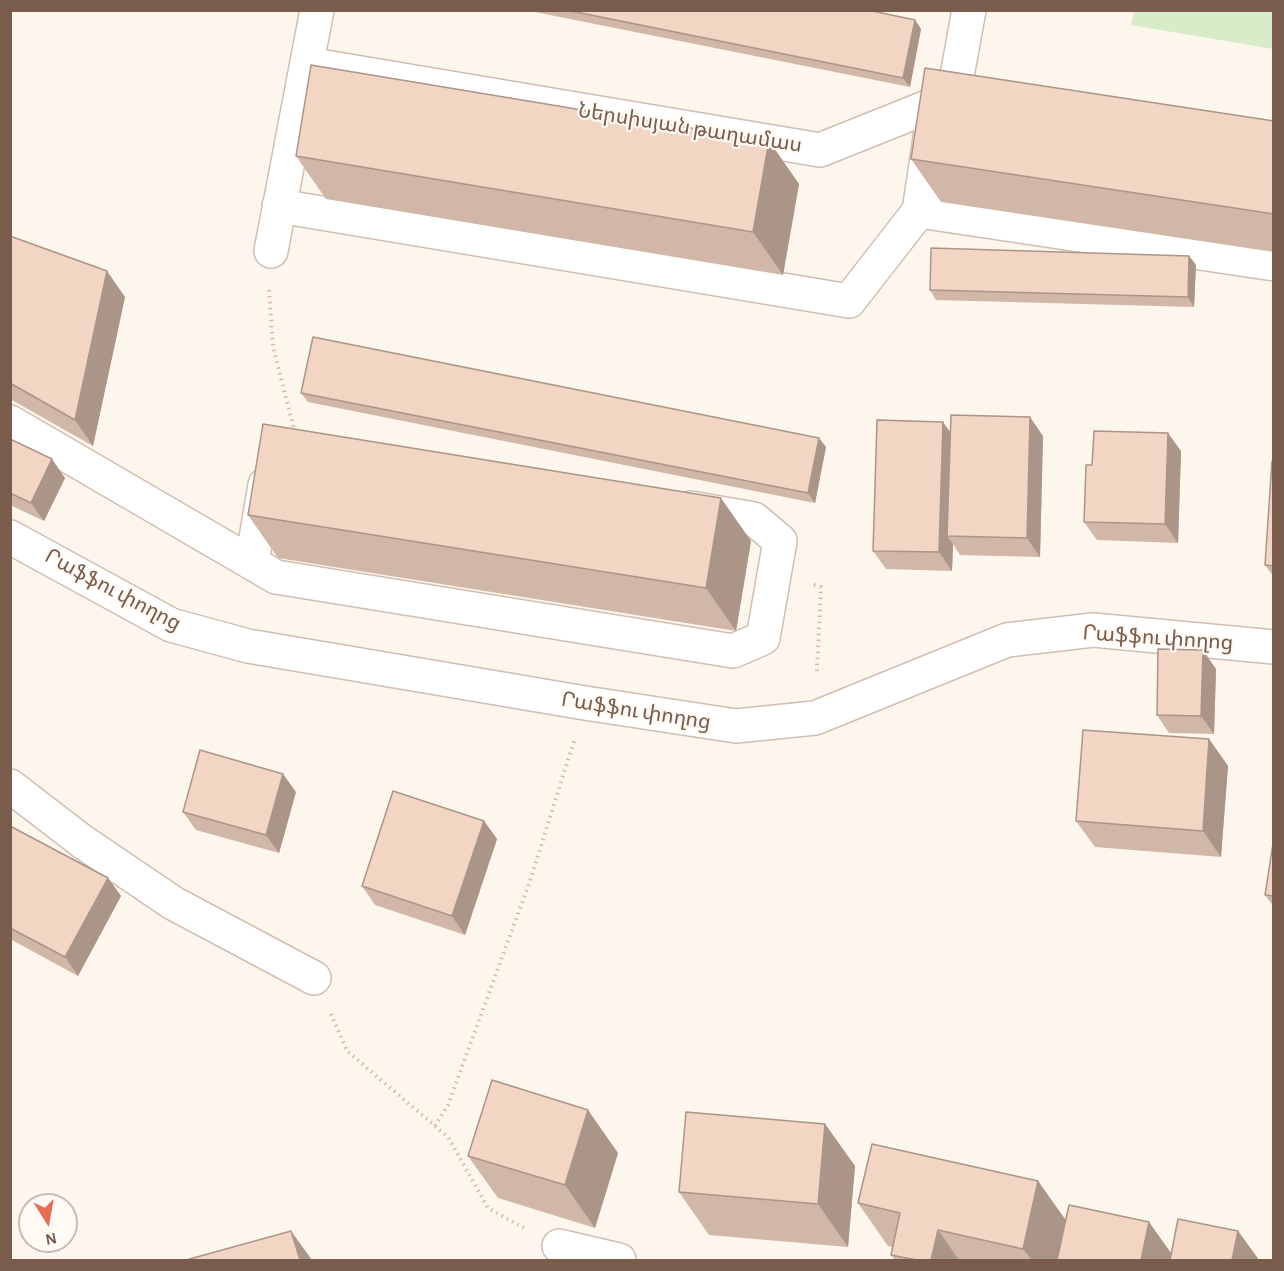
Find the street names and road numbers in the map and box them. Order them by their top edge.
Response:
street label: Ներսիսյան թաղամաս [576,98,804,158]
street label: Րաֆֆու փողոց [40,543,186,637]
street label: Րաֆֆու փողոց [1082,620,1234,656]
street label: Րաֆֆու փողոց [559,687,713,735]

